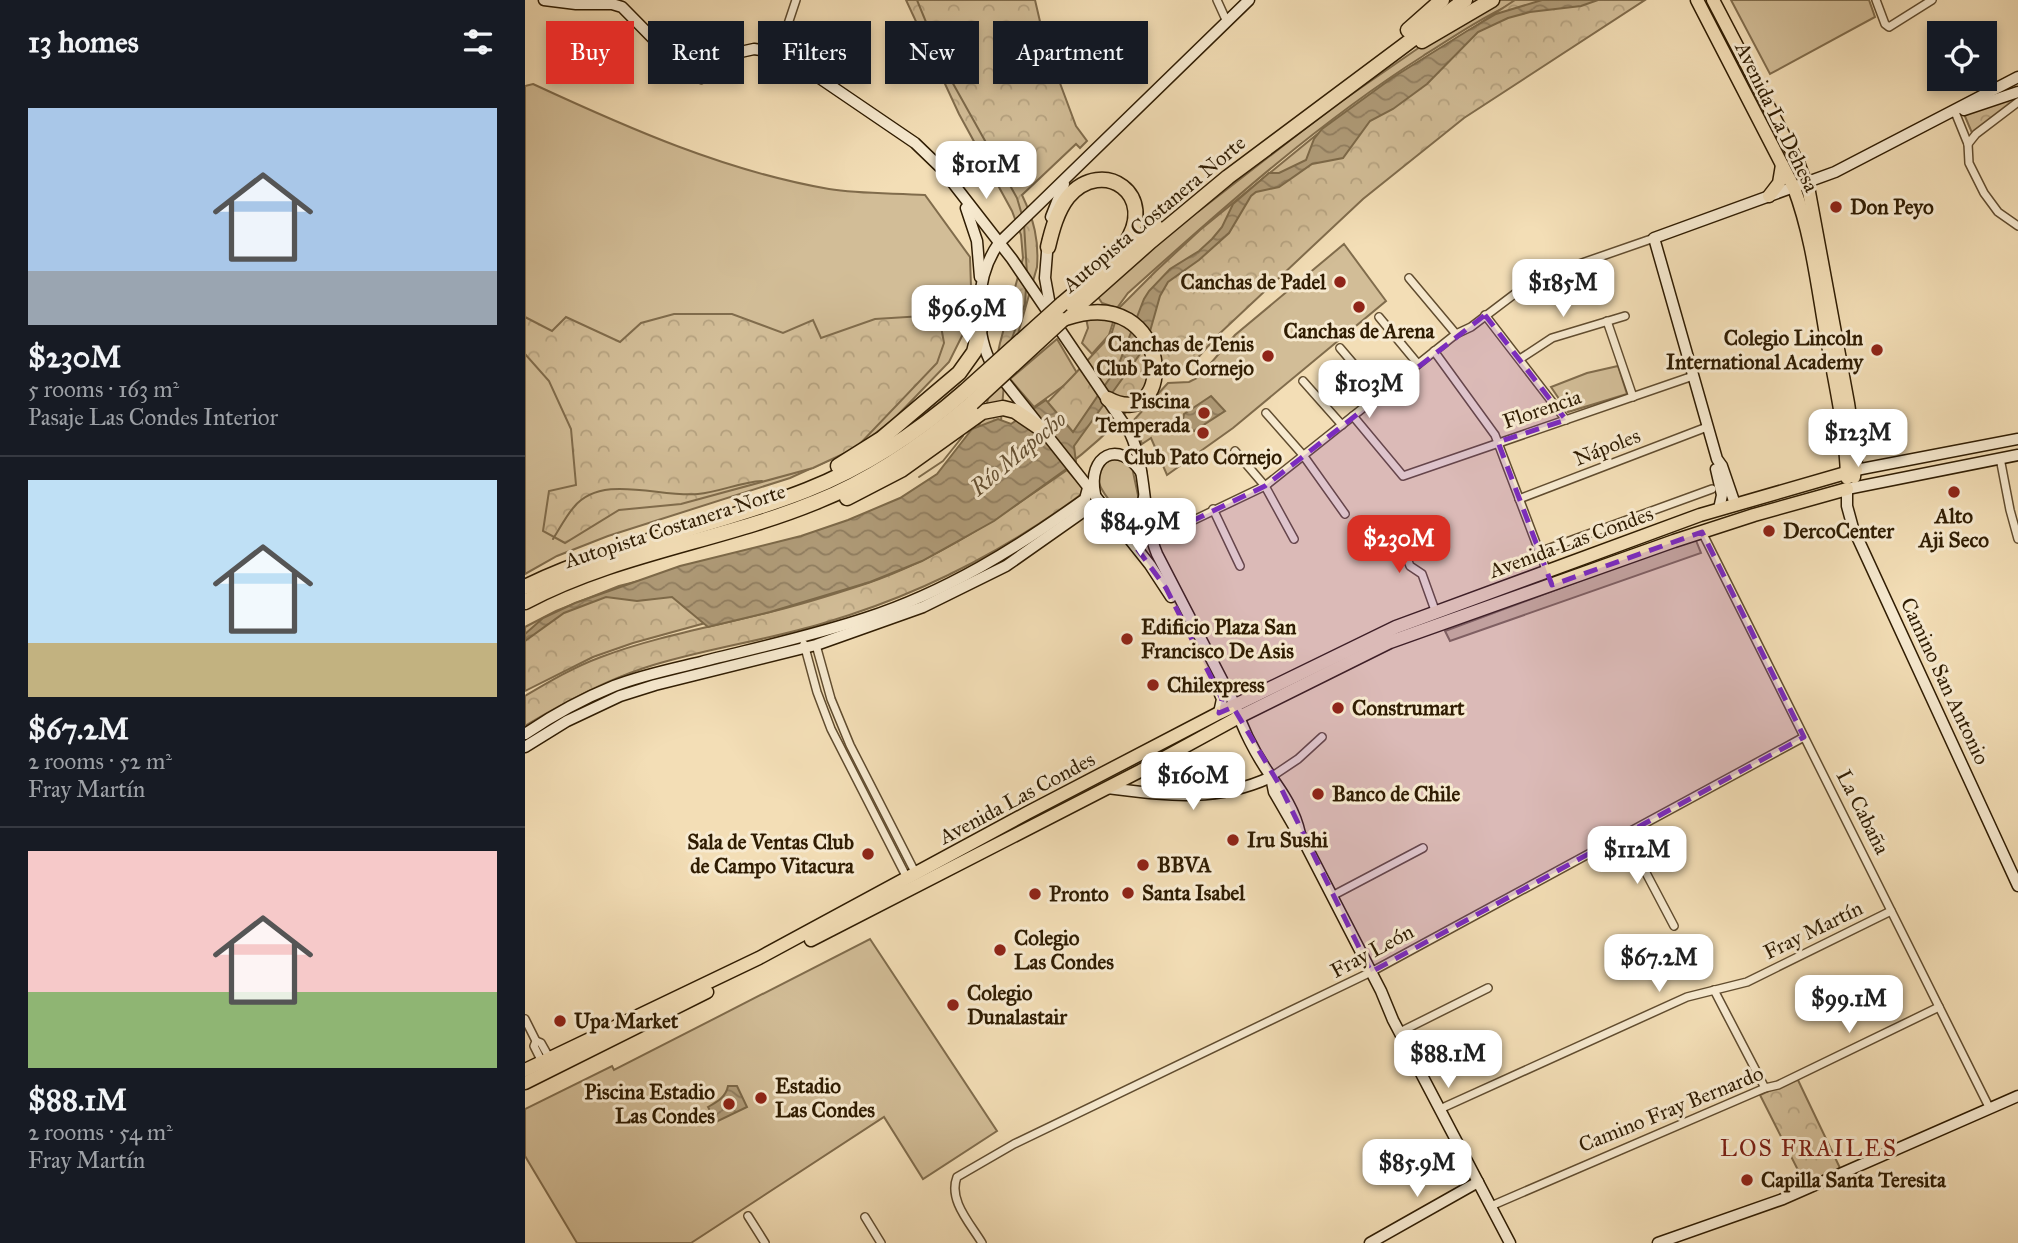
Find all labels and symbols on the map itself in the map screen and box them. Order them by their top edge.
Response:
street label: Avenida La Dehesa [1729,37,1825,196]
street label: Autopista Costanera Norte [1057,130,1251,299]
pin: $101M [937,142,1035,201]
place label: Don Peyo [1850,194,1934,220]
marker: Don Peyo [1828,199,1844,215]
pin: $185M [1514,260,1612,319]
place label: Canchas de Padel [1181,269,1327,295]
marker: Canchas de Padel [1332,274,1348,290]
pin: $96.9M [910,286,1024,345]
marker: Canchas de Arena [1351,299,1367,315]
place label: Canchas de Arena [1284,318,1436,344]
place label: Colegio Lincoln International Academy [1666,325,1864,375]
place label: Canchas de Tenis Club Pato Cornejo [1096,331,1254,381]
marker: Colegio Lincoln International Academy [1869,342,1885,358]
marker: Canchas de Tenis Club Pato Cornejo [1260,348,1276,364]
pin: $103M [1320,360,1418,420]
street label: Florencia [1499,383,1585,435]
place label: Piscina Temperada [1095,388,1191,438]
water label: Río Mapocho [963,405,1073,503]
marker: Piscina Temperada [1196,405,1212,421]
pin: $123M [1809,410,1907,469]
street label: Nápoles [1570,422,1644,472]
marker: Club Pato Cornejo [1195,425,1211,441]
place label: Club Pato Cornejo [1124,444,1282,470]
street label: Autopista Costanera Norte [560,478,789,574]
marker: Alto Aji Seco [1946,484,1962,500]
pin: $84.9M [1083,498,1197,558]
street label: Avenida Las Condes [1484,500,1657,584]
place label: Alto Aji Seco [1917,503,1989,553]
pin: $230M [1350,516,1448,575]
place label: DercoCenter [1783,518,1895,544]
marker: DercoCenter [1761,523,1777,539]
street label: Camino San Antonio [1895,593,1995,769]
place label: Edificio Plaza San Francisco De Asis [1141,614,1297,664]
marker: Edificio Plaza San Francisco De Asis [1119,631,1135,647]
place label: Chilexpress [1167,672,1265,698]
marker: Chilexpress [1145,677,1161,693]
place label: Construmart [1352,695,1465,721]
marker: Construmart [1330,700,1346,716]
street label: Avenida Las Condes [934,746,1099,851]
pin: $160M [1144,752,1242,812]
street label: La Cabaña [1831,765,1895,859]
place label: Banco de Chile [1332,781,1460,807]
marker: Banco de Chile [1310,786,1326,802]
pin: $112M [1588,826,1686,886]
place label: Iru Sushi [1247,827,1328,853]
place label: Sala de Ventas Club de Campo Vitacura [687,829,855,879]
marker: Iru Sushi [1225,832,1241,848]
marker: Sala de Ventas Club de Campo Vitacura [860,846,876,862]
place label: BBVA [1157,852,1213,878]
marker: BBVA [1135,857,1151,873]
place label: Santa Isabel [1142,880,1246,906]
place label: Pronto [1049,881,1109,907]
marker: Santa Isabel [1120,885,1136,901]
marker: Pronto [1027,886,1043,902]
street label: Fray Martín [1759,895,1867,965]
street label: Fray León [1326,918,1418,984]
place label: Colegio Las Condes [1014,925,1114,975]
pin: $67.2M [1602,934,1716,994]
marker: Colegio Las Condes [992,942,1008,958]
pin: $99.1M [1792,976,1906,1035]
place label: Colegio Dunalastair [967,980,1068,1030]
marker: Colegio Dunalastair [945,997,961,1013]
place label: Upa Market [574,1008,679,1034]
marker: Upa Market [552,1013,568,1029]
pin: $88.1M [1391,1030,1505,1090]
street label: Camino Fray Bernardo [1575,1060,1767,1158]
place label: Estadio Las Condes [775,1073,875,1123]
place label: Piscina Estadio Las Condes [584,1079,715,1129]
marker: Estadio Las Condes [753,1090,769,1106]
marker: Piscina Estadio Las Condes [721,1096,737,1112]
district label: LOS FRAILES [1720,1134,1898,1162]
pin: $85.9M [1360,1140,1474,1199]
place label: Capilla Santa Teresita [1761,1167,1947,1193]
marker: Capilla Santa Teresita [1739,1172,1755,1188]

